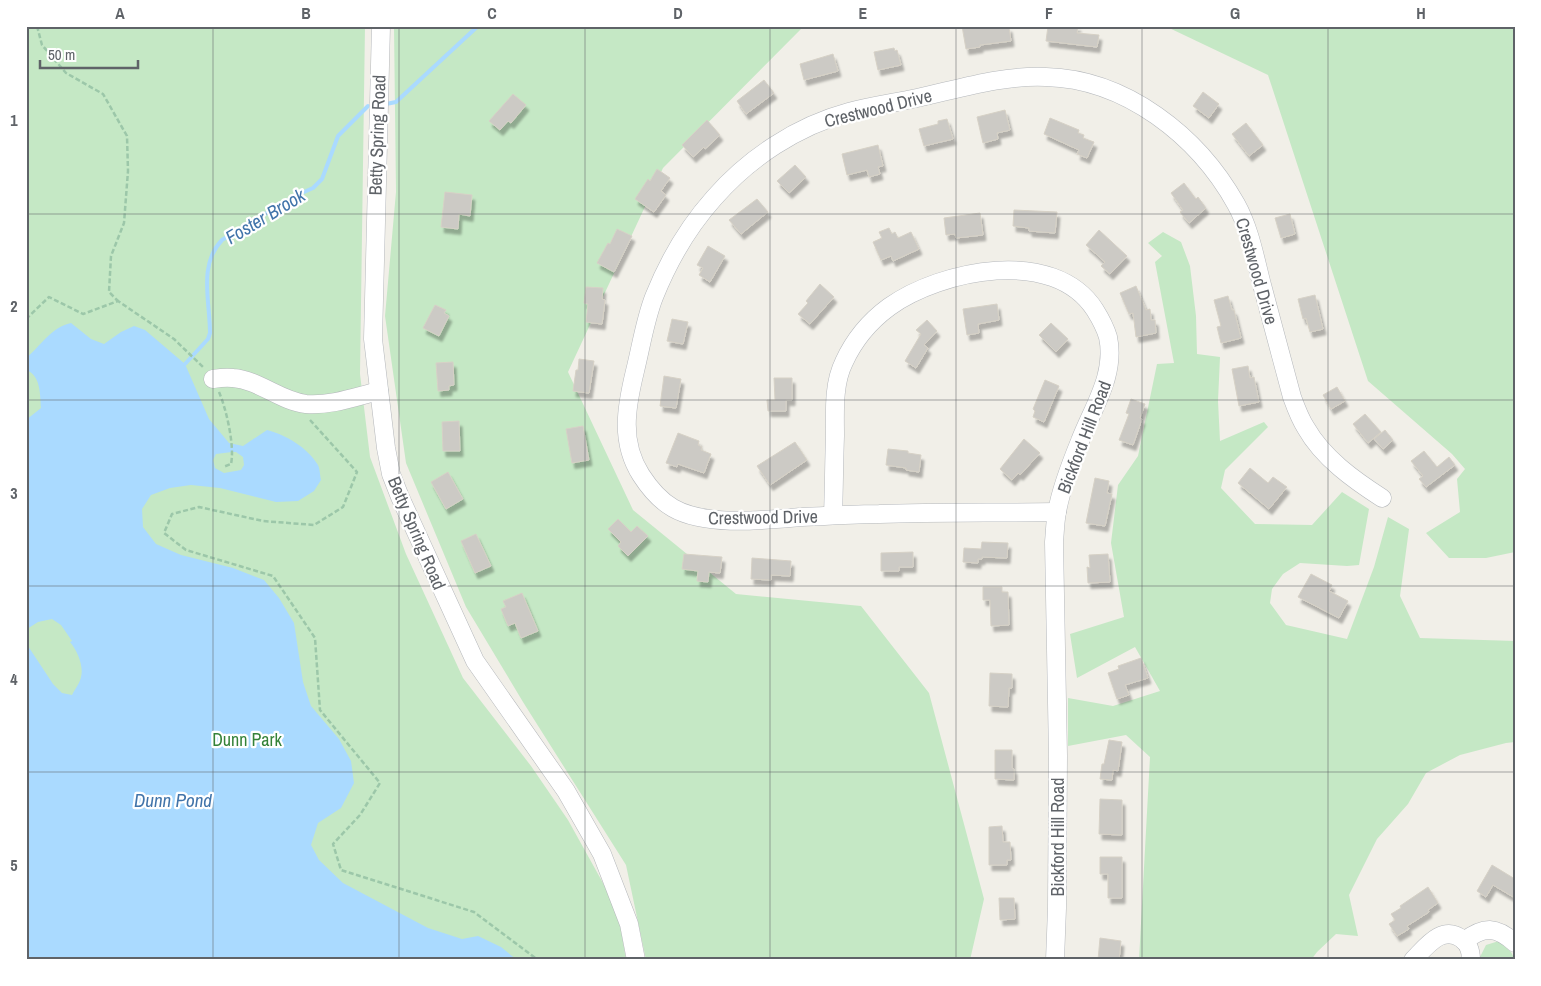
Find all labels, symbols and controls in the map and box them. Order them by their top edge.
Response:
text: A [115,2,125,24]
text: B [301,2,311,24]
text: C [487,2,497,24]
text: D [673,2,683,24]
text: E [859,2,868,24]
text: F [1045,2,1053,24]
text: G [1230,2,1240,24]
text: H [1416,2,1426,24]
scale bar [40,38,138,70]
text: 50 m [48,44,75,65]
street label: Betty Spring Road [362,74,392,196]
street label: Crestwood Drive [822,83,934,133]
text: 1 [10,109,18,131]
water label: Foster Brook [220,181,311,250]
street label: Crestwood Drive [1230,215,1284,327]
text: 2 [10,295,18,317]
street label: Bickford Hill Road [1051,377,1117,497]
street label: Betty Spring Road [382,473,452,593]
text: 3 [10,482,18,504]
street label: Crestwood Drive [708,504,818,530]
text: 4 [10,668,18,690]
park label: Dunn Park [212,727,282,752]
street label: Bickford Hill Road [1045,778,1070,896]
water label: Dunn Pond [134,787,212,813]
text: 5 [10,854,18,876]

